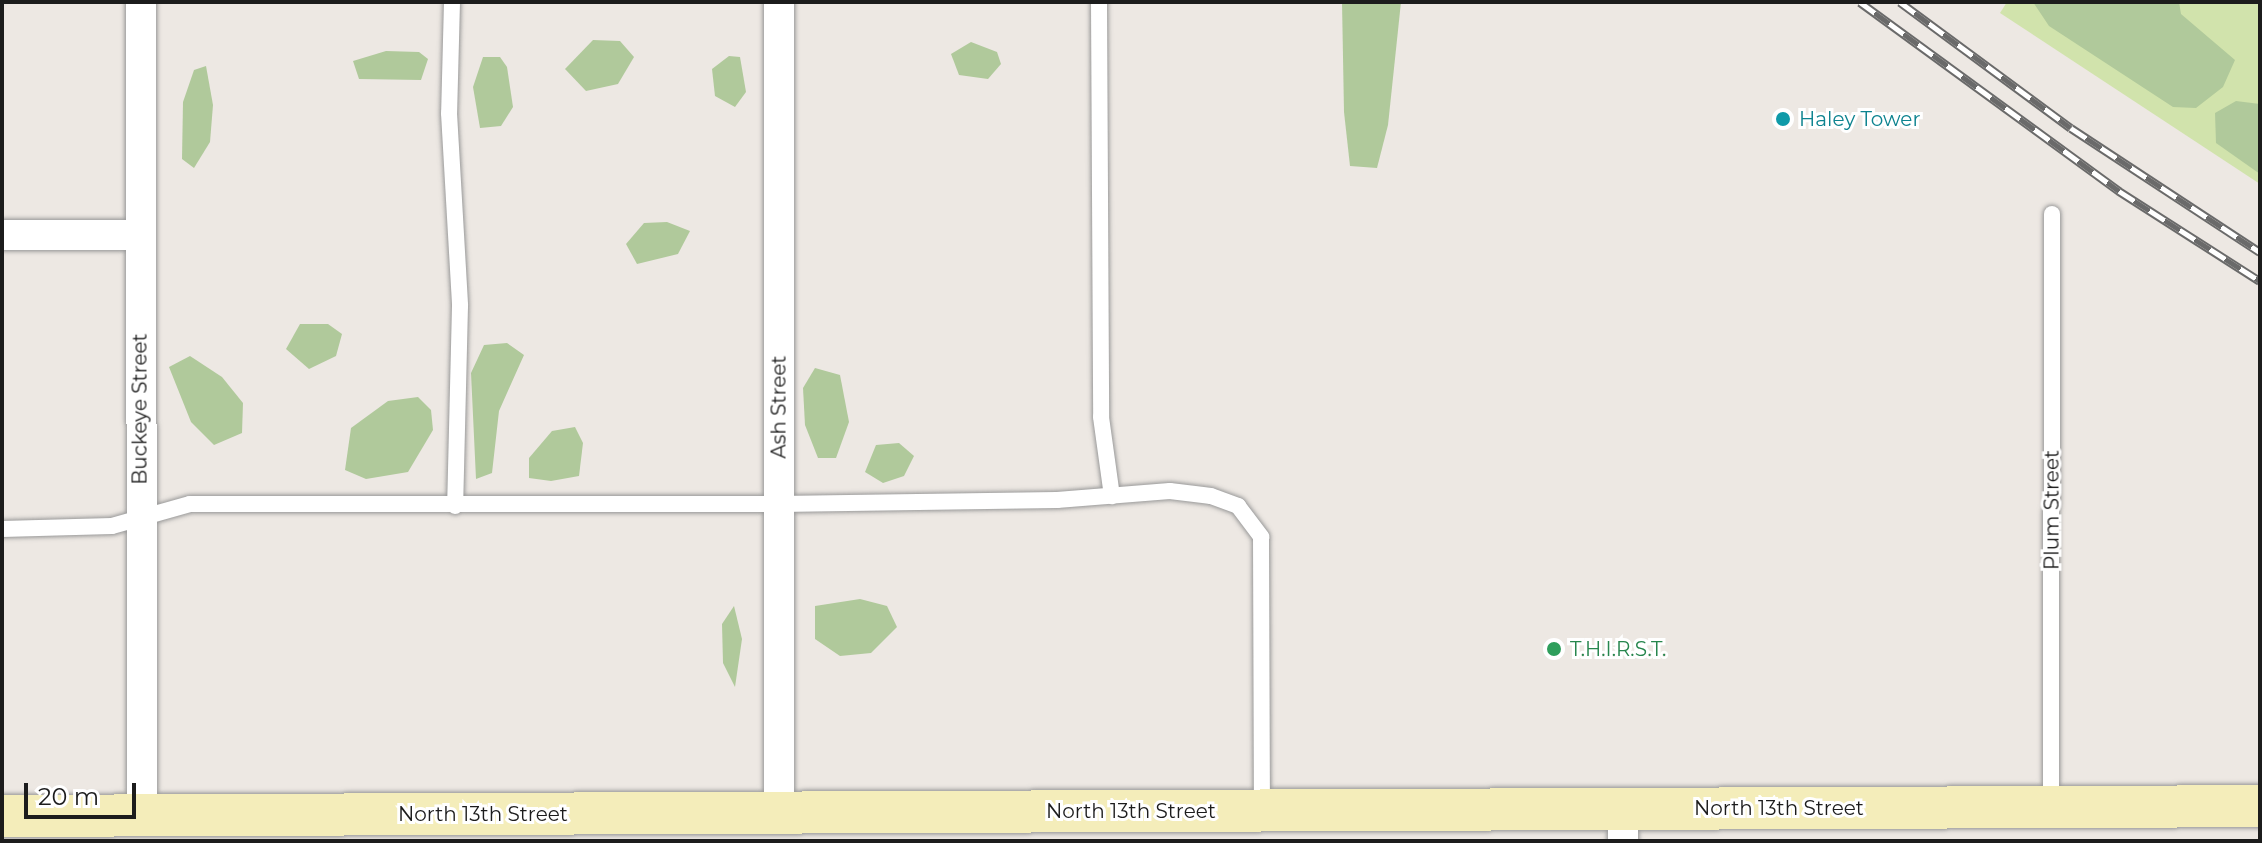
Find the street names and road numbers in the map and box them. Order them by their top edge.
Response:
street label: Buckeye Street [128,333,152,485]
street label: Ash Street [767,355,791,459]
street label: Plum Street [2040,450,2064,570]
street label: North 13th Street [1694,796,1864,820]
street label: North 13th Street [1046,799,1216,823]
street label: North 13th Street [398,802,568,826]

